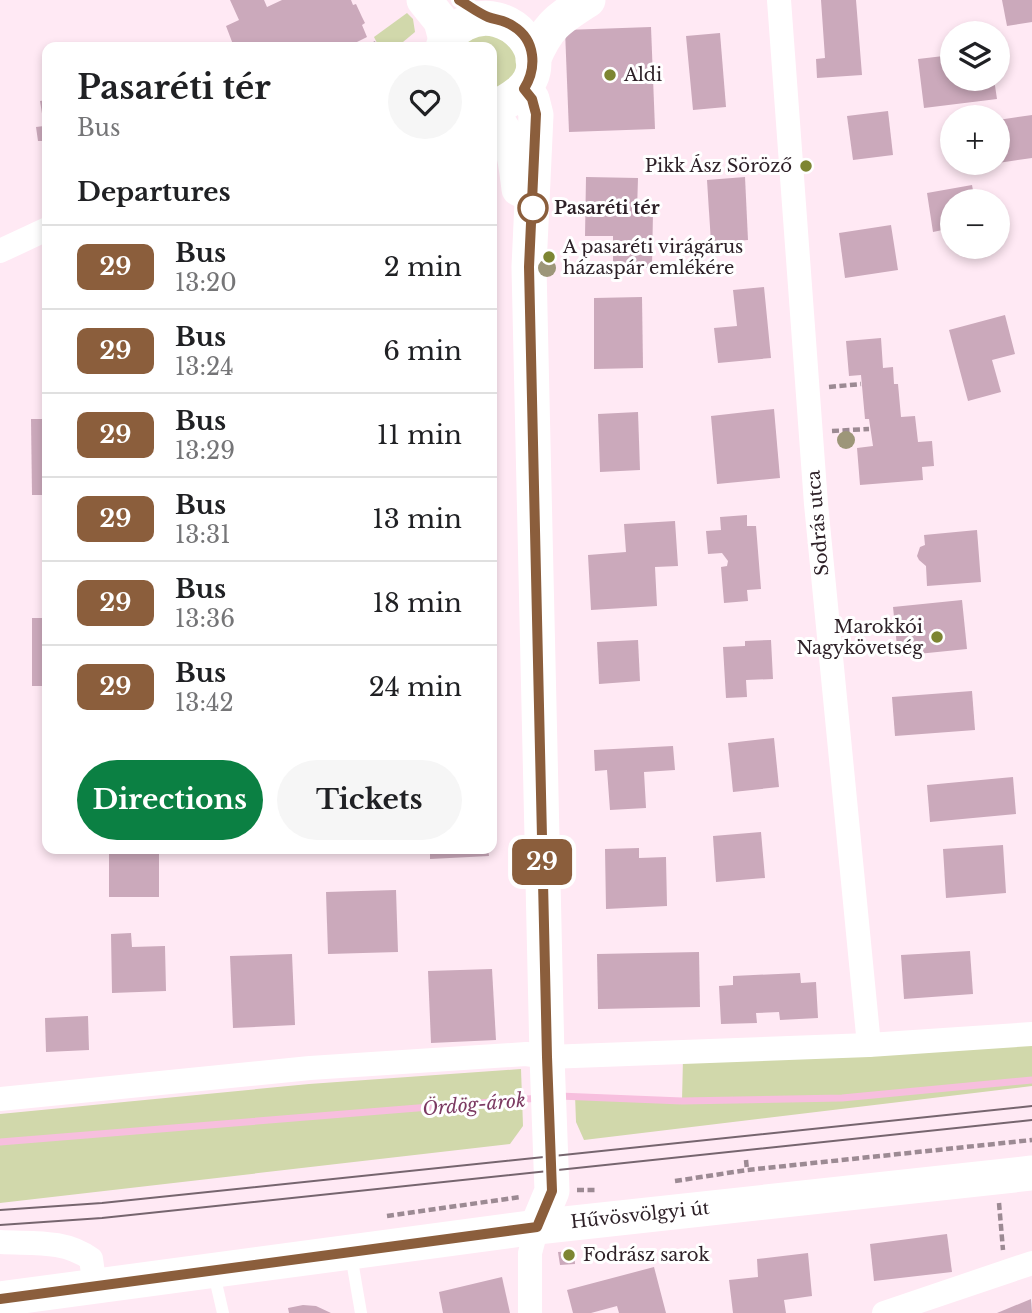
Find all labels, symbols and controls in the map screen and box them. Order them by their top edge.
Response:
map controls [940,21,1010,259]
button: layers [940,21,1010,91]
place label: Aldi [623,64,662,86]
button: heart [388,65,462,139]
text: Pasaréti tér [77,67,271,108]
marker: Aldi [602,67,618,83]
button: + [940,105,1010,175]
text: Bus [77,114,120,142]
place label: Pikk Ász Söröző [645,154,792,177]
marker: Pikk Ász Söröző [798,158,814,174]
text: Departures [77,176,231,208]
button: − [940,189,1010,259]
marker: Pasaréti tér [518,193,548,223]
place label: Pasaréti tér [554,197,660,219]
place label: A pasaréti virágárus házaspár emlékére [562,236,743,279]
text: Bus [175,237,226,269]
marker: A pasaréti virágárus házaspár emlékére [541,249,557,265]
text: 2 min [384,251,462,283]
text: 29 [100,252,131,281]
text: 13:20 [175,269,237,297]
text: Bus [175,321,226,353]
text: 6 min [383,335,462,367]
text: 29 [100,336,131,365]
text: 13:24 [175,353,234,381]
text: Bus [175,405,226,437]
text: 11 min [377,419,462,451]
text: 29 [100,420,131,449]
text: 13:29 [175,437,235,465]
street label: Sodrás utca [802,469,834,577]
text: Bus [175,489,226,521]
text: 13 min [372,503,462,535]
text: 29 [100,504,131,533]
text: 13:31 [175,521,230,549]
text: Bus [175,573,226,605]
text: 18 min [373,587,462,619]
text: 29 [100,588,131,617]
text: 13:36 [175,605,235,633]
place label: Marokkói Nagykövetség [796,616,923,659]
marker: Marokkói Nagykövetség [929,629,945,645]
text: Bus [175,657,226,689]
text: 24 min [369,671,462,703]
text: 29 [100,672,131,701]
text: 13:42 [175,689,234,717]
button: Directions [77,760,263,840]
button: Tickets [277,760,462,840]
line badge: 29 [510,839,574,885]
text: 29 [526,847,558,876]
water label: Ördög-árok [421,1089,527,1120]
street label: Hűvösvölgyi út [570,1197,711,1233]
place label: Fodrász sarok [583,1244,710,1266]
marker: Fodrász sarok [561,1247,577,1263]

